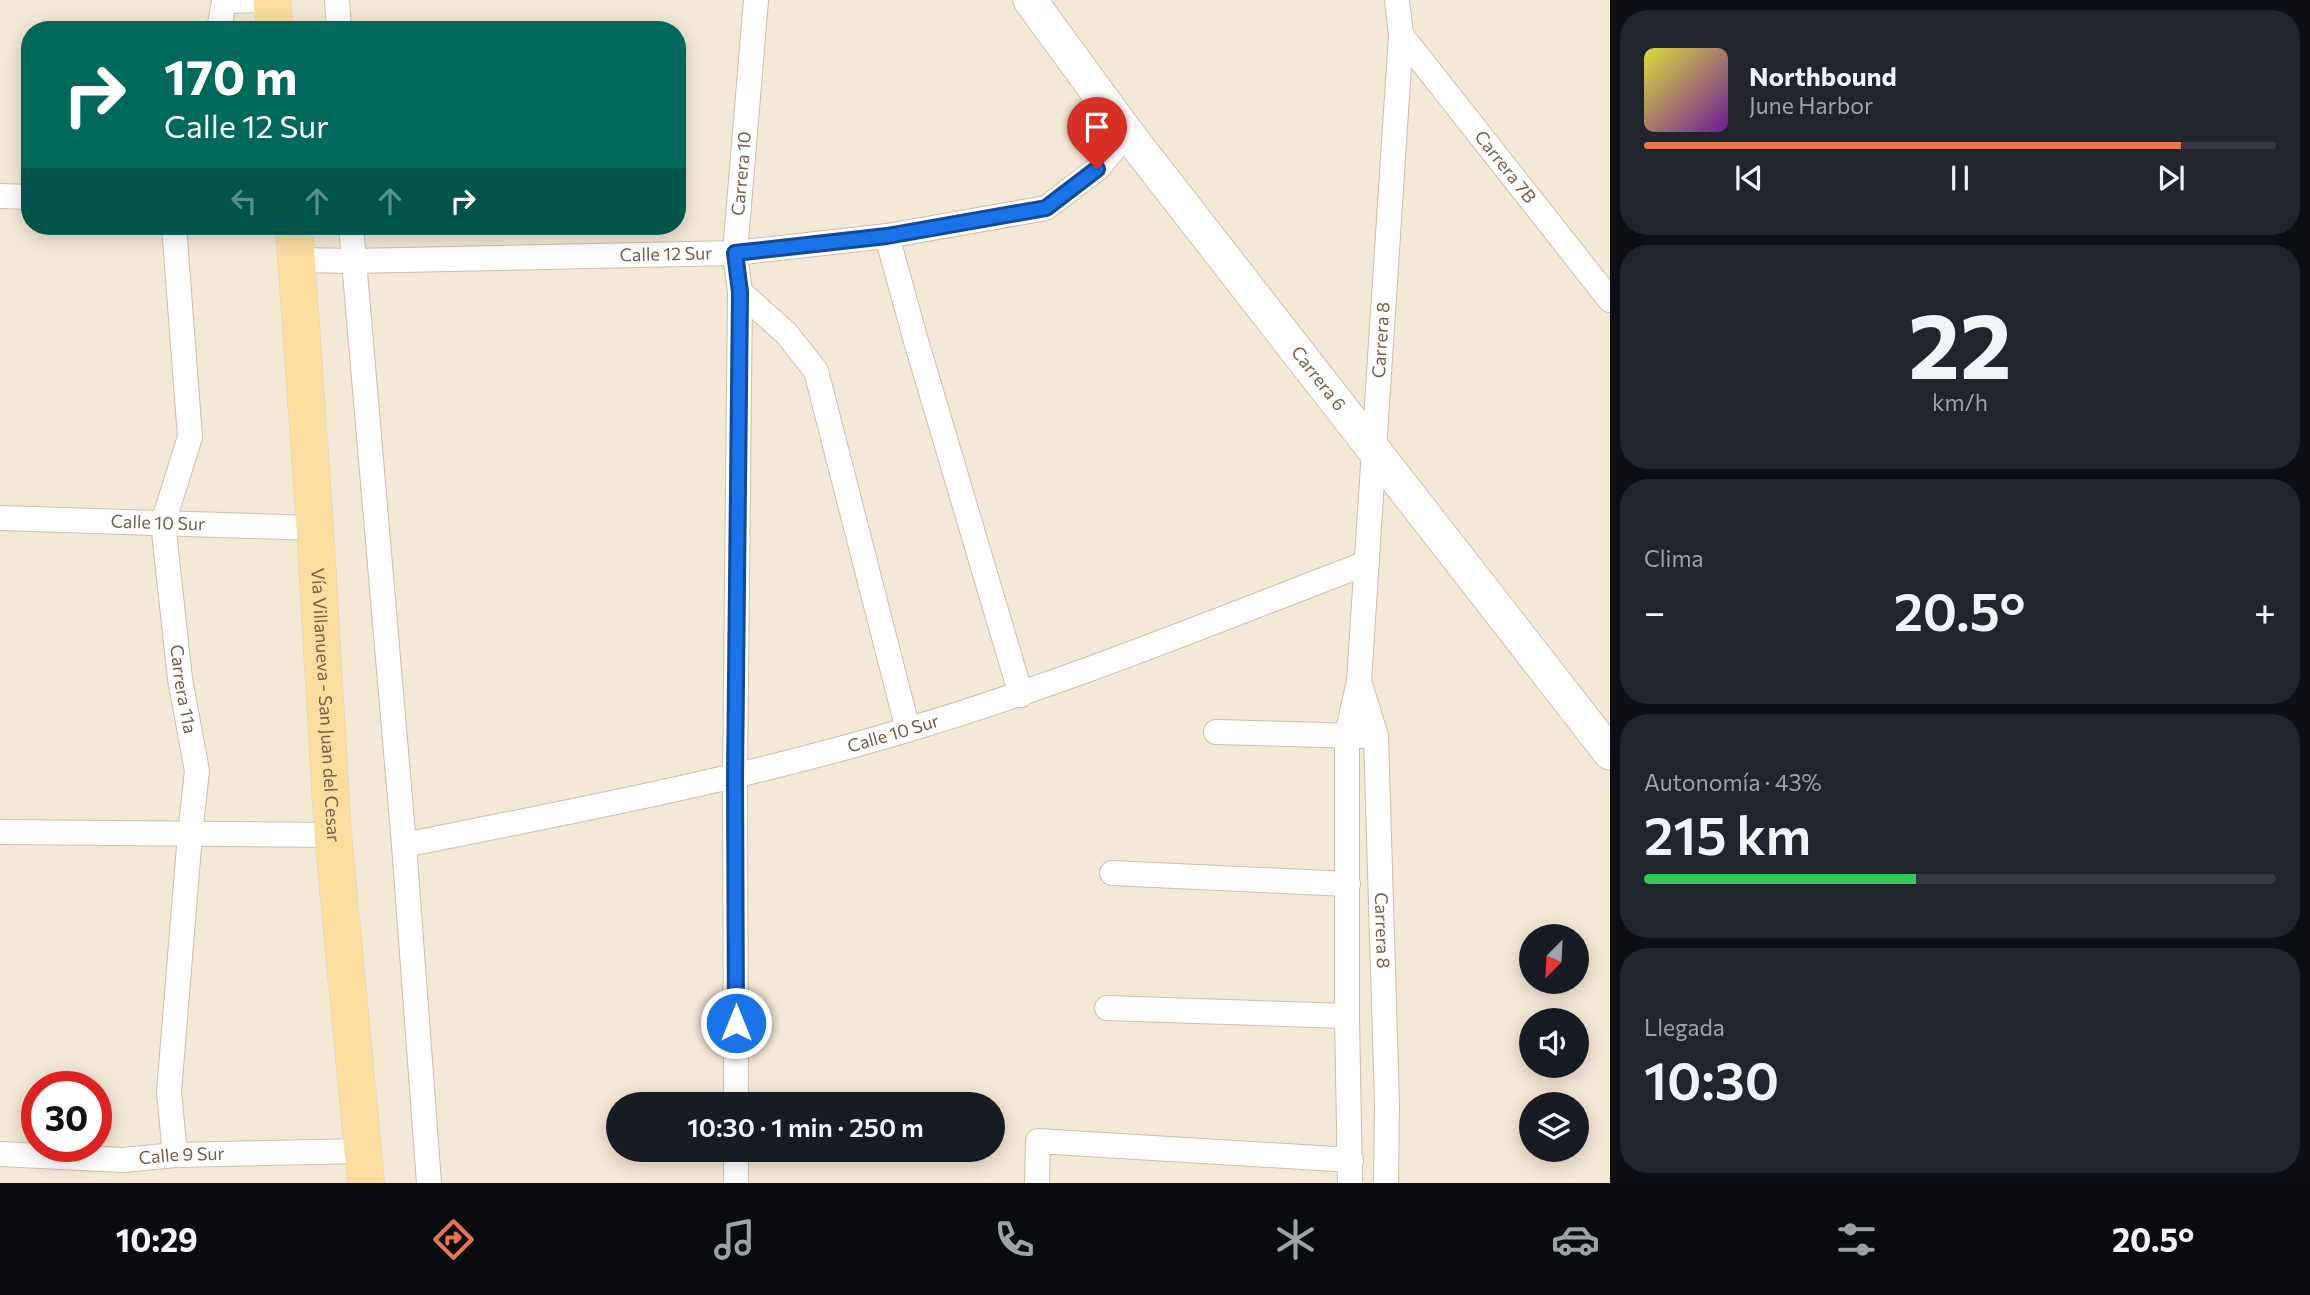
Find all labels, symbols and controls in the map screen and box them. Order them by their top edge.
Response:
text: 170 m [164,45,297,105]
icon: right [49,49,140,140]
text: Northbound [1749,60,1897,91]
text: June Harbor [1749,91,1873,119]
pin [1067,97,1127,169]
text: Calle 12 Sur [164,105,329,145]
icon: arrive [1078,108,1116,146]
street label: Carrera 7B [1470,126,1541,207]
street label: Carrera 10 [726,130,755,217]
icon: previous [1730,159,1768,197]
icon: pause [1941,159,1979,197]
icon: next [2152,159,2190,197]
icon: left [225,182,263,220]
icon: ahead [298,182,336,220]
icon: ahead [371,182,409,220]
icon: right [444,182,482,220]
street label: Calle 12 Sur [619,241,713,265]
text: 22 [1908,286,2012,398]
street label: Carrera 8 [1367,301,1394,379]
street label: Carrera 6 [1287,341,1351,415]
text: km/h [1932,388,1988,416]
street label: Calle 10 Sur [110,510,206,535]
text: Clima [1644,544,1704,572]
street label: Vía Villanueva - San Juan del Cesar [307,567,346,843]
text: 20.5° [1894,578,2025,642]
text: − [1644,587,1666,634]
text: + [2254,587,2276,634]
street label: Carrera 11a [166,643,202,735]
street label: Calle 10 Sur [845,709,942,757]
text: Autonomía · 43% [1644,768,1822,796]
text: 215 km [1644,802,1811,866]
street label: Carrera 8 [1371,892,1395,969]
north arrow [1519,924,1589,994]
map controls [1519,924,1589,1162]
position arrow [699,986,773,1060]
button: sound [1519,1008,1589,1078]
text: Llegada [1644,1013,1725,1041]
text: 10:30 [1644,1047,1779,1111]
speed limit sign: 30 [21,1071,112,1162]
button: layers [1519,1092,1589,1162]
text: 10:30 · 1 min · 250 m [687,1111,924,1142]
street label: Calle 9 Sur [138,1142,225,1168]
icon: directions [429,1215,478,1264]
icon: music [710,1215,759,1264]
icon: phone [990,1215,1039,1264]
icon: climate [1271,1215,1320,1264]
icon: car [1551,1215,1600,1264]
icon: filters [1832,1215,1881,1264]
text: 10:29 [116,1219,198,1259]
text: 20.5° [2112,1219,2194,1259]

